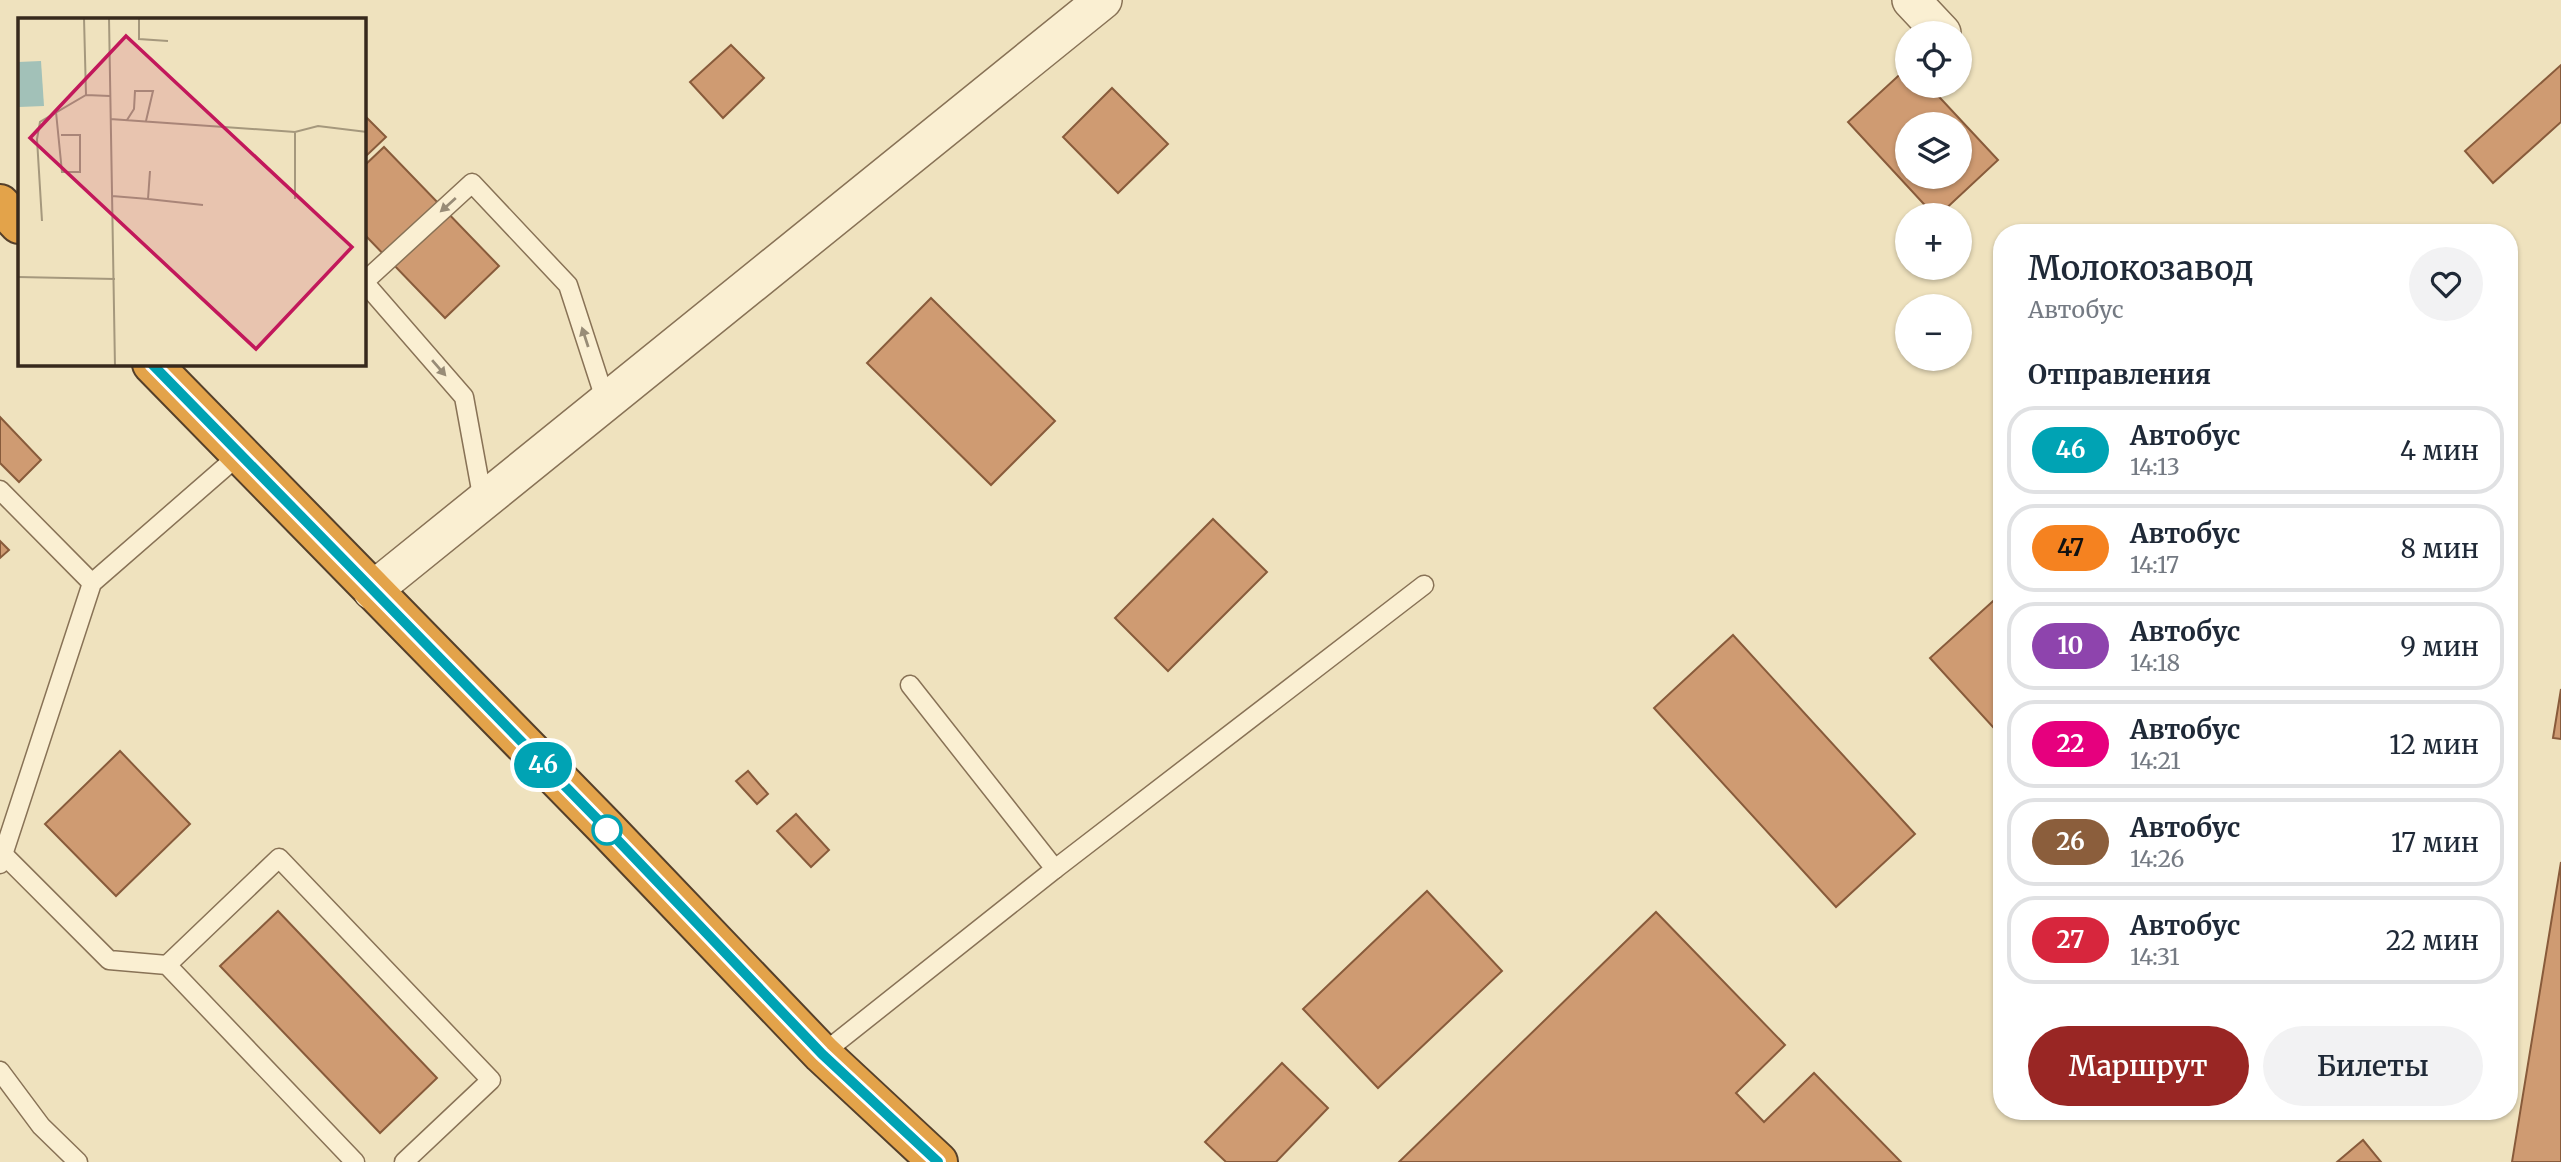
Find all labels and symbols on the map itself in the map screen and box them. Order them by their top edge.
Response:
inset map [18,18,366,366]
one-way arrow [439,197,457,213]
one-way arrow [579,326,590,347]
one-way arrow [431,359,447,377]
line badge: 46 [512,742,574,788]
unlabelled marker [592,815,622,845]

